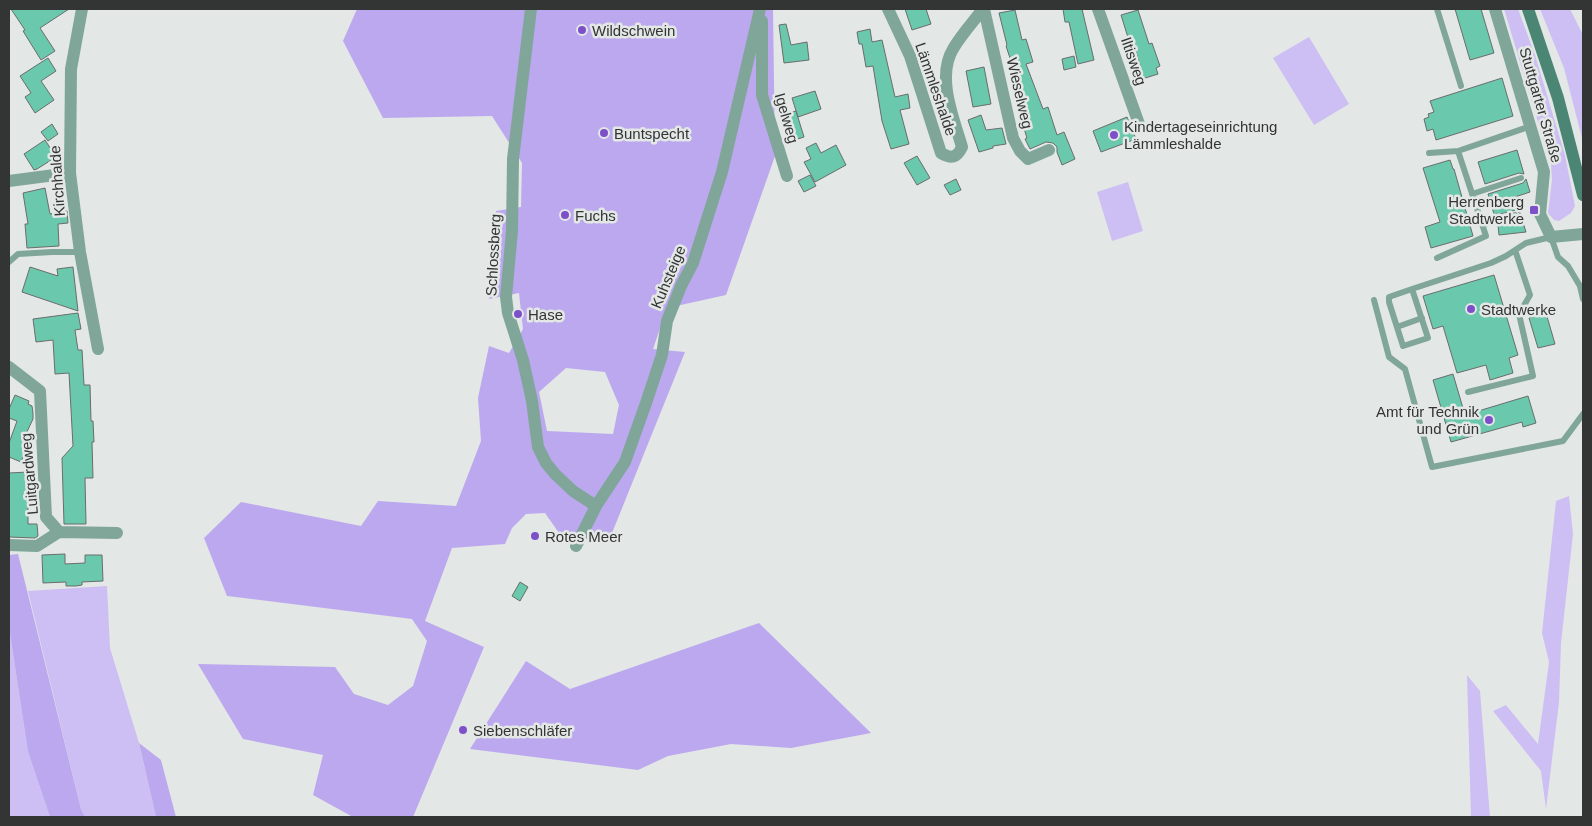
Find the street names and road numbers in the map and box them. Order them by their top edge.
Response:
street label: Iltisweg [1118,35,1150,87]
street label: Lämmleshalde [912,40,960,138]
street label: Stuttgarter Straße [1516,45,1566,165]
street label: Wieselweg [1004,56,1036,130]
street label: Igelweg [772,91,802,145]
street label: Kirchhalde [46,145,68,217]
street label: Schlossberg [482,213,504,297]
street label: Kuhsteige [647,243,689,311]
street label: Luitgardweg [17,433,41,515]

